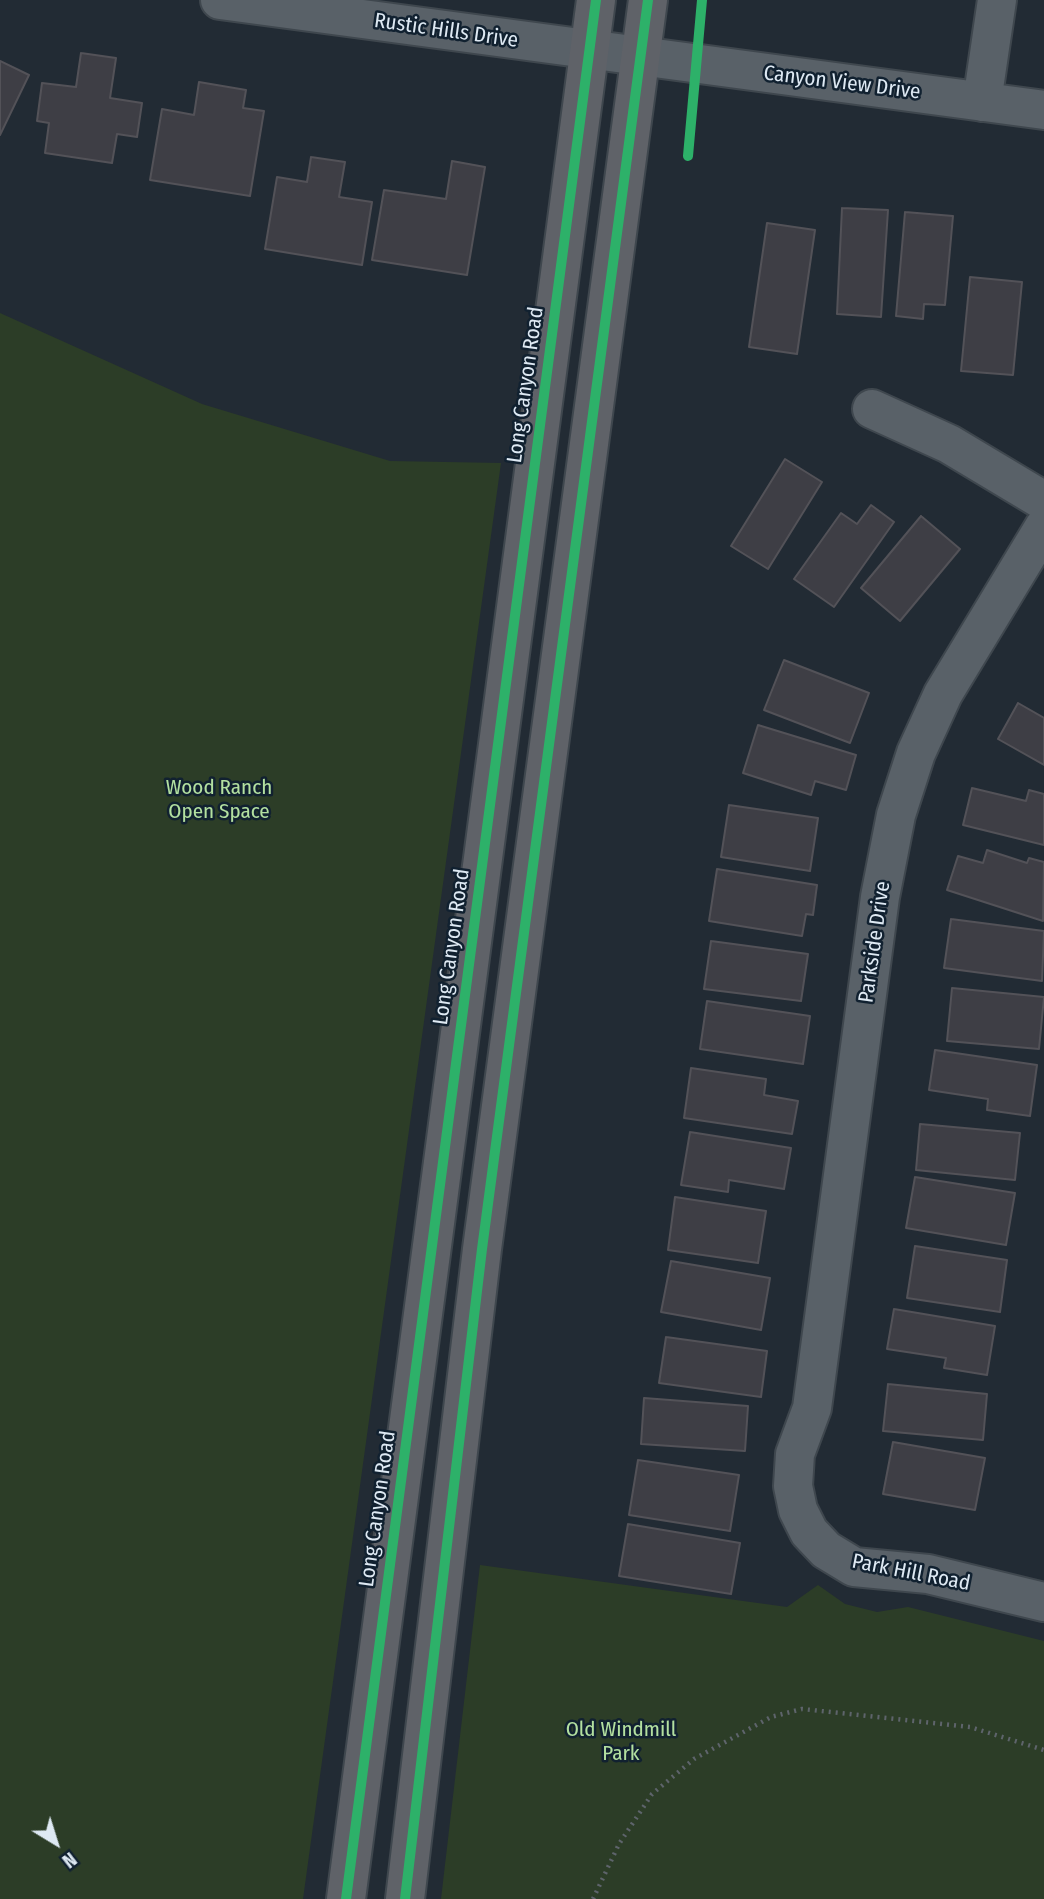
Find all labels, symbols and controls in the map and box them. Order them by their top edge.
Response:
street label: Rustic Hills Drive [372,8,520,54]
street label: Canyon View Drive [762,61,922,105]
street label: Long Canyon Road [503,305,549,465]
park label: Wood Ranch Open Space [166,775,272,825]
street label: Long Canyon Road [429,867,475,1027]
street label: Parkside Drive [854,880,896,1004]
street label: Long Canyon Road [355,1429,401,1589]
street label: Park Hill Road [850,1549,972,1597]
park label: Old Windmill Park [566,1717,676,1767]
north arrow [21,1808,91,1878]
text: N [58,1847,81,1873]

